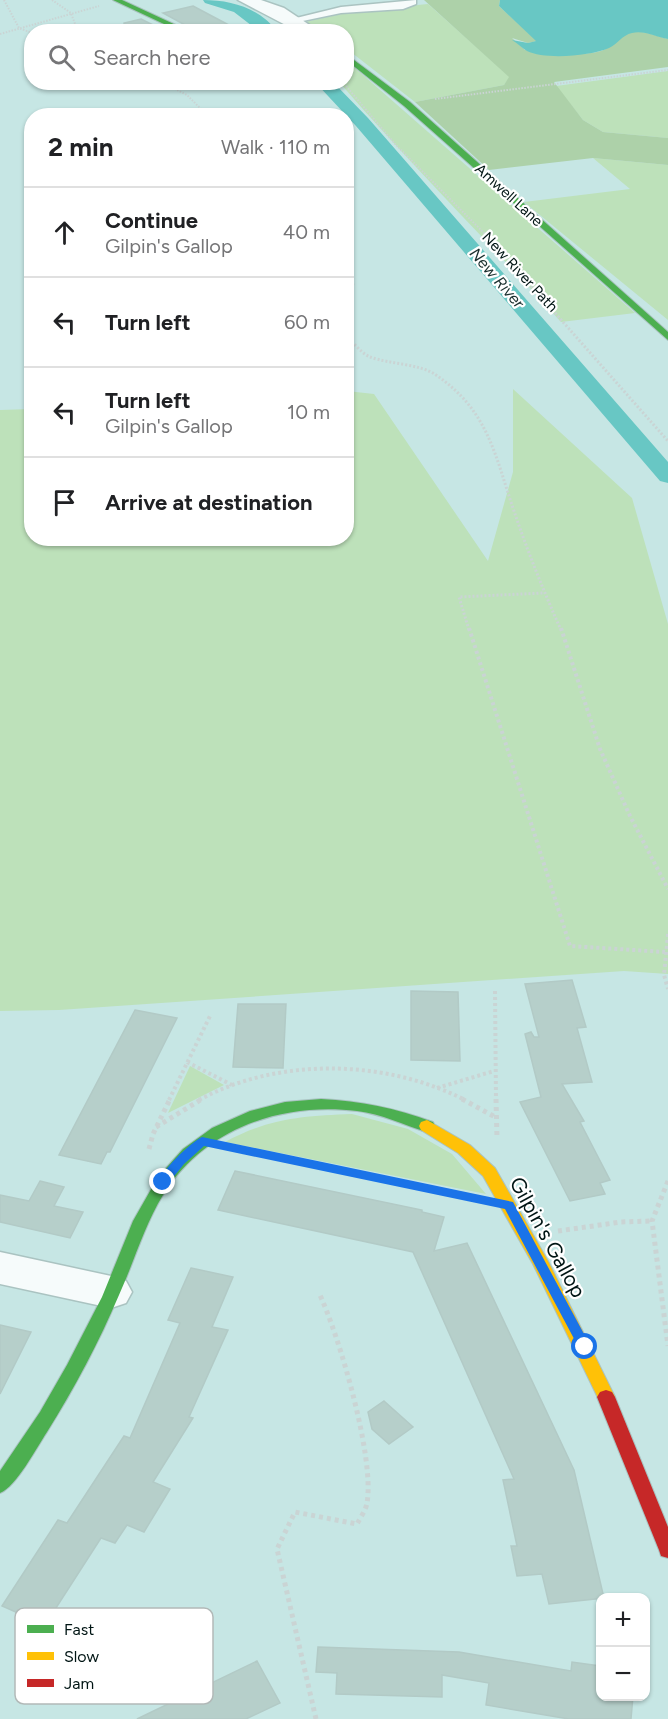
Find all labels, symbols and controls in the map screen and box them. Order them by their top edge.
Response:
search box [24,24,354,90]
icon: search [45,41,78,74]
text: Search here [93,44,211,71]
text: 2 min [48,131,114,163]
text: Walk · 110 m [221,135,330,159]
street label: Amwell Lane [471,160,547,230]
text: Continue [105,207,198,234]
icon: ahead [48,216,81,249]
text: 40 m [283,220,330,244]
street label: New River Path [478,228,562,316]
text: Gilpin's Gallop [105,234,233,258]
water label: New River [466,244,528,312]
icon: left [48,306,81,339]
text: Turn left [105,309,191,336]
text: 60 m [284,310,330,334]
text: Turn left [105,387,191,414]
icon: left [48,396,81,429]
text: 10 m [287,400,330,424]
text: Gilpin's Gallop [105,414,233,438]
icon: arrive [48,486,81,519]
text: Arrive at destination [105,489,313,516]
route end [149,1168,175,1194]
street label: Gilpin's Gallop [505,1172,591,1302]
route start [571,1333,597,1359]
map controls [596,1593,650,1701]
button: + [596,1593,650,1647]
legend [15,1608,213,1704]
text: Fast [64,1620,94,1639]
text: Slow [64,1647,99,1666]
button: − [596,1647,650,1701]
text: Jam [64,1674,94,1693]

